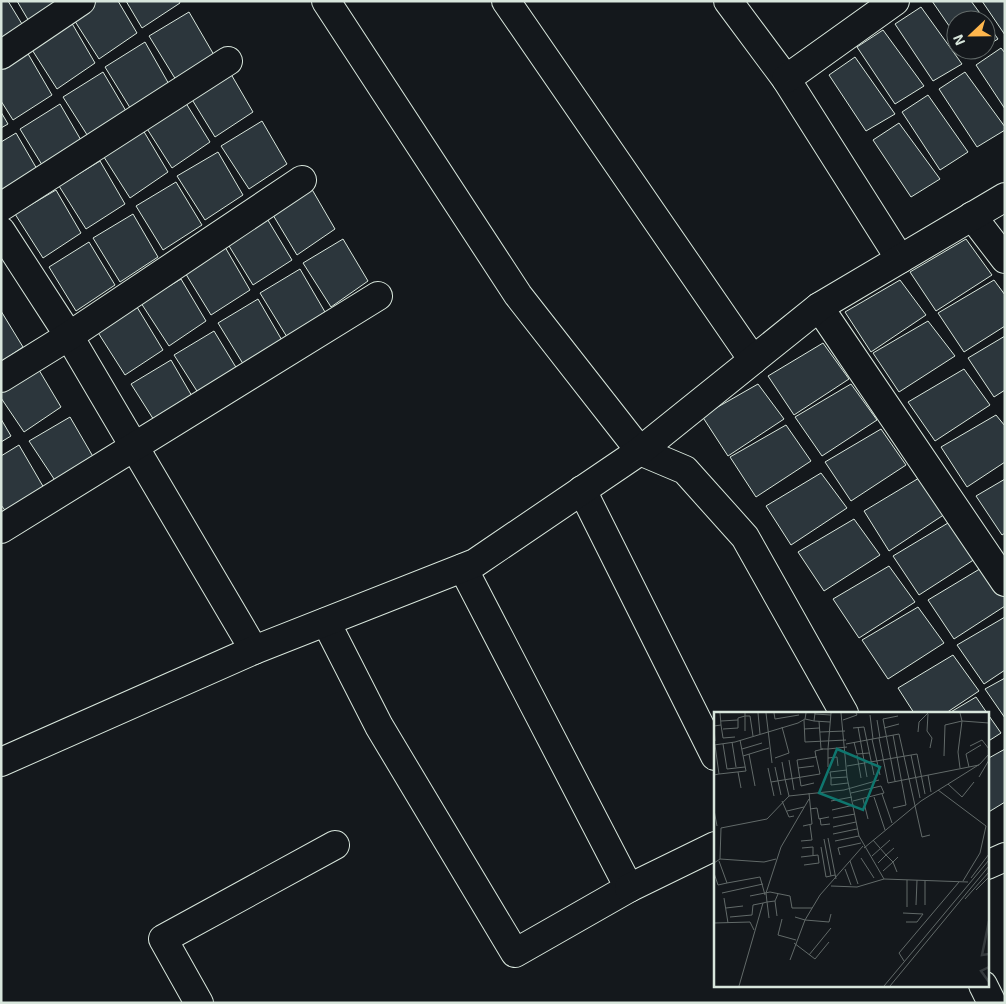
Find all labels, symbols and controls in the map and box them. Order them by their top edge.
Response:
north arrow [946,10,996,60]
text: N [949,32,968,48]
inset map [714,712,988,986]

